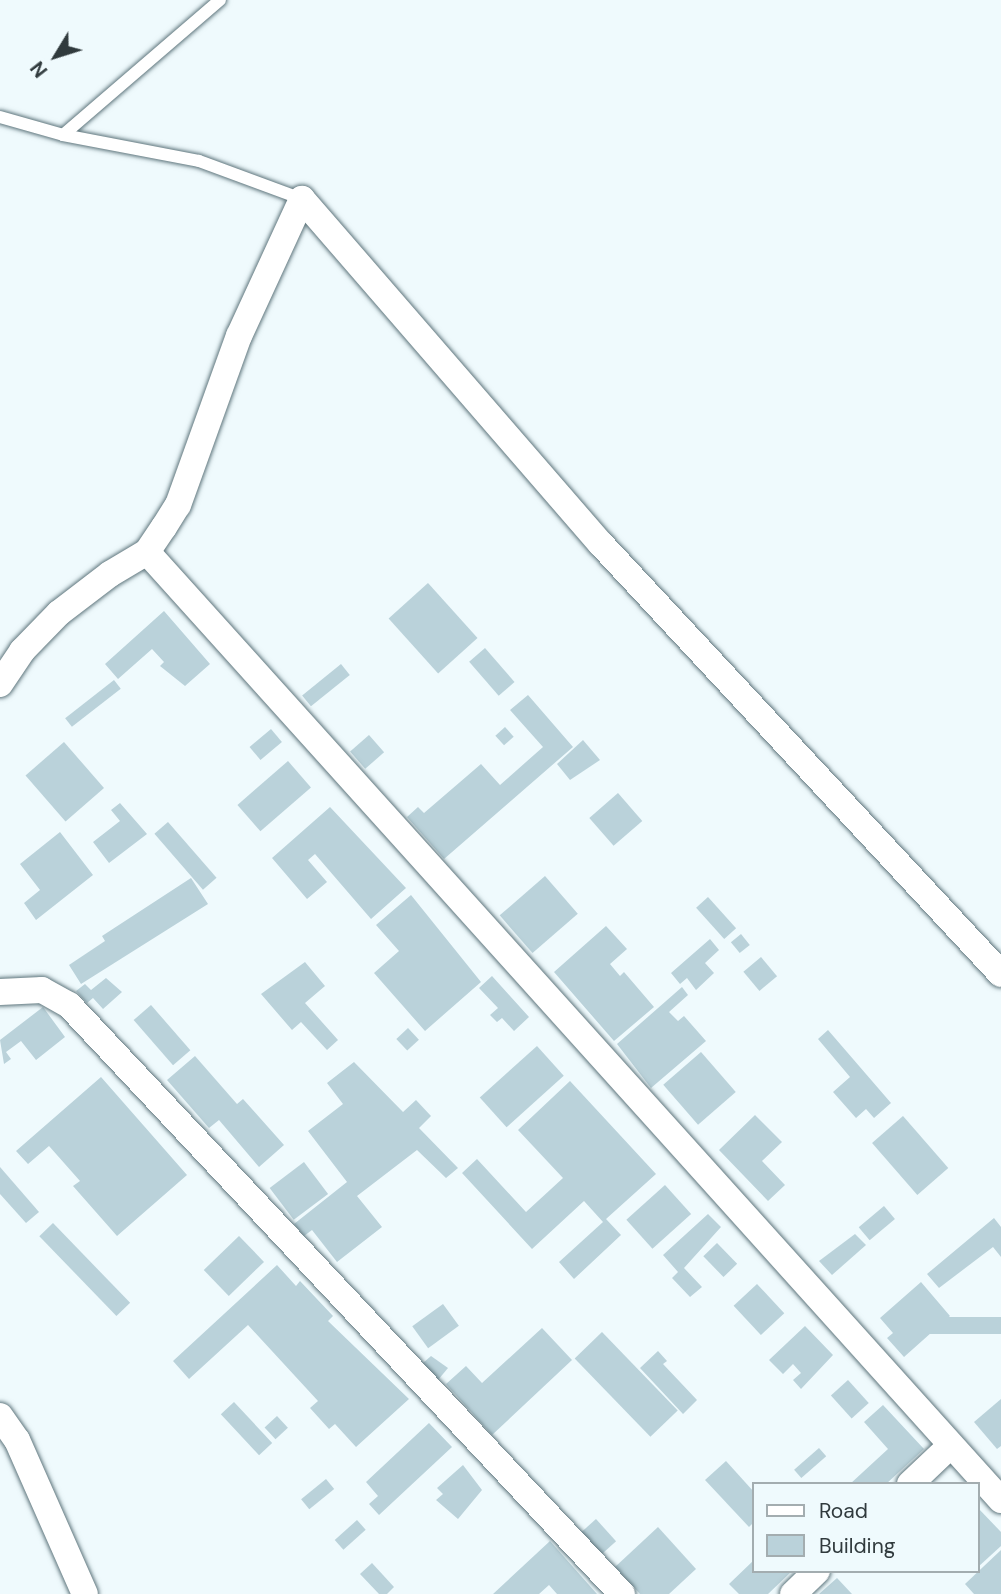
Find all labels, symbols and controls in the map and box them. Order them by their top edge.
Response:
north arrow [21,21,91,91]
text: N [25,56,53,82]
legend [752,1482,980,1573]
text: Road [819,1497,868,1525]
text: Building [819,1532,895,1560]

